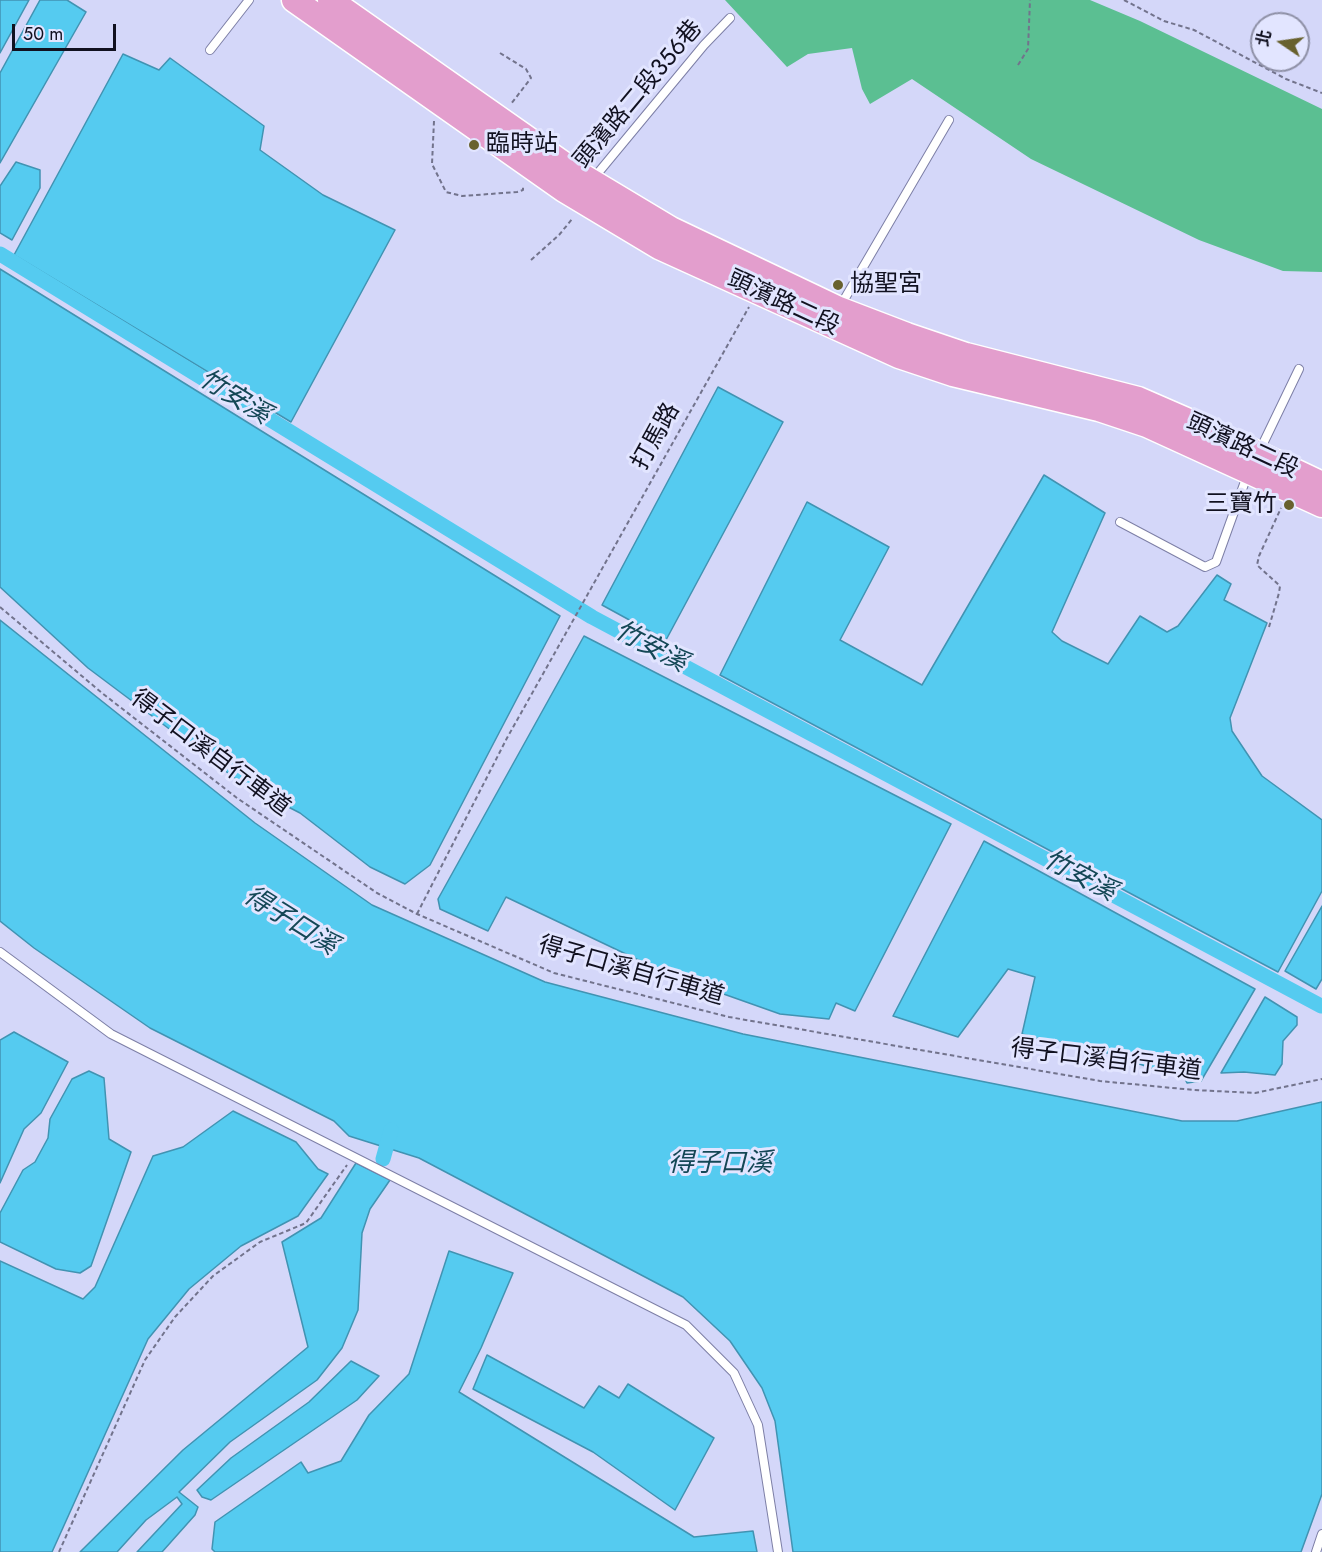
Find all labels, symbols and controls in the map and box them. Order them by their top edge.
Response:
scale bar [15,12,118,50]
north arrow [1250,12,1310,72]
street label: 頭濱路二段356巷 [569,15,709,175]
text: 50 m [23,21,63,47]
text: 北 [1251,28,1277,49]
place label: 臨時站 [486,131,558,159]
marker: 臨時站 [467,138,481,152]
street label: 頭濱路二段 [723,266,843,342]
place label: 協聖宮 [850,271,922,299]
marker: 協聖宮 [831,278,845,292]
water label: 竹安溪 [193,364,275,432]
street label: 打馬路 [627,399,687,475]
street label: 頭濱路二段 [1182,409,1302,485]
place label: 三寶竹 [1205,491,1277,519]
marker: 三寶竹 [1282,498,1296,512]
water label: 竹安溪 [608,616,692,680]
street label: 得子口溪自行車道 [125,685,295,823]
water label: 竹安溪 [1037,845,1121,909]
water label: 得子口溪 [238,881,342,963]
street label: 得子口溪自行車道 [535,932,727,1012]
street label: 得子口溪自行車道 [1009,1035,1203,1087]
water label: 得子口溪 [668,1149,772,1181]

